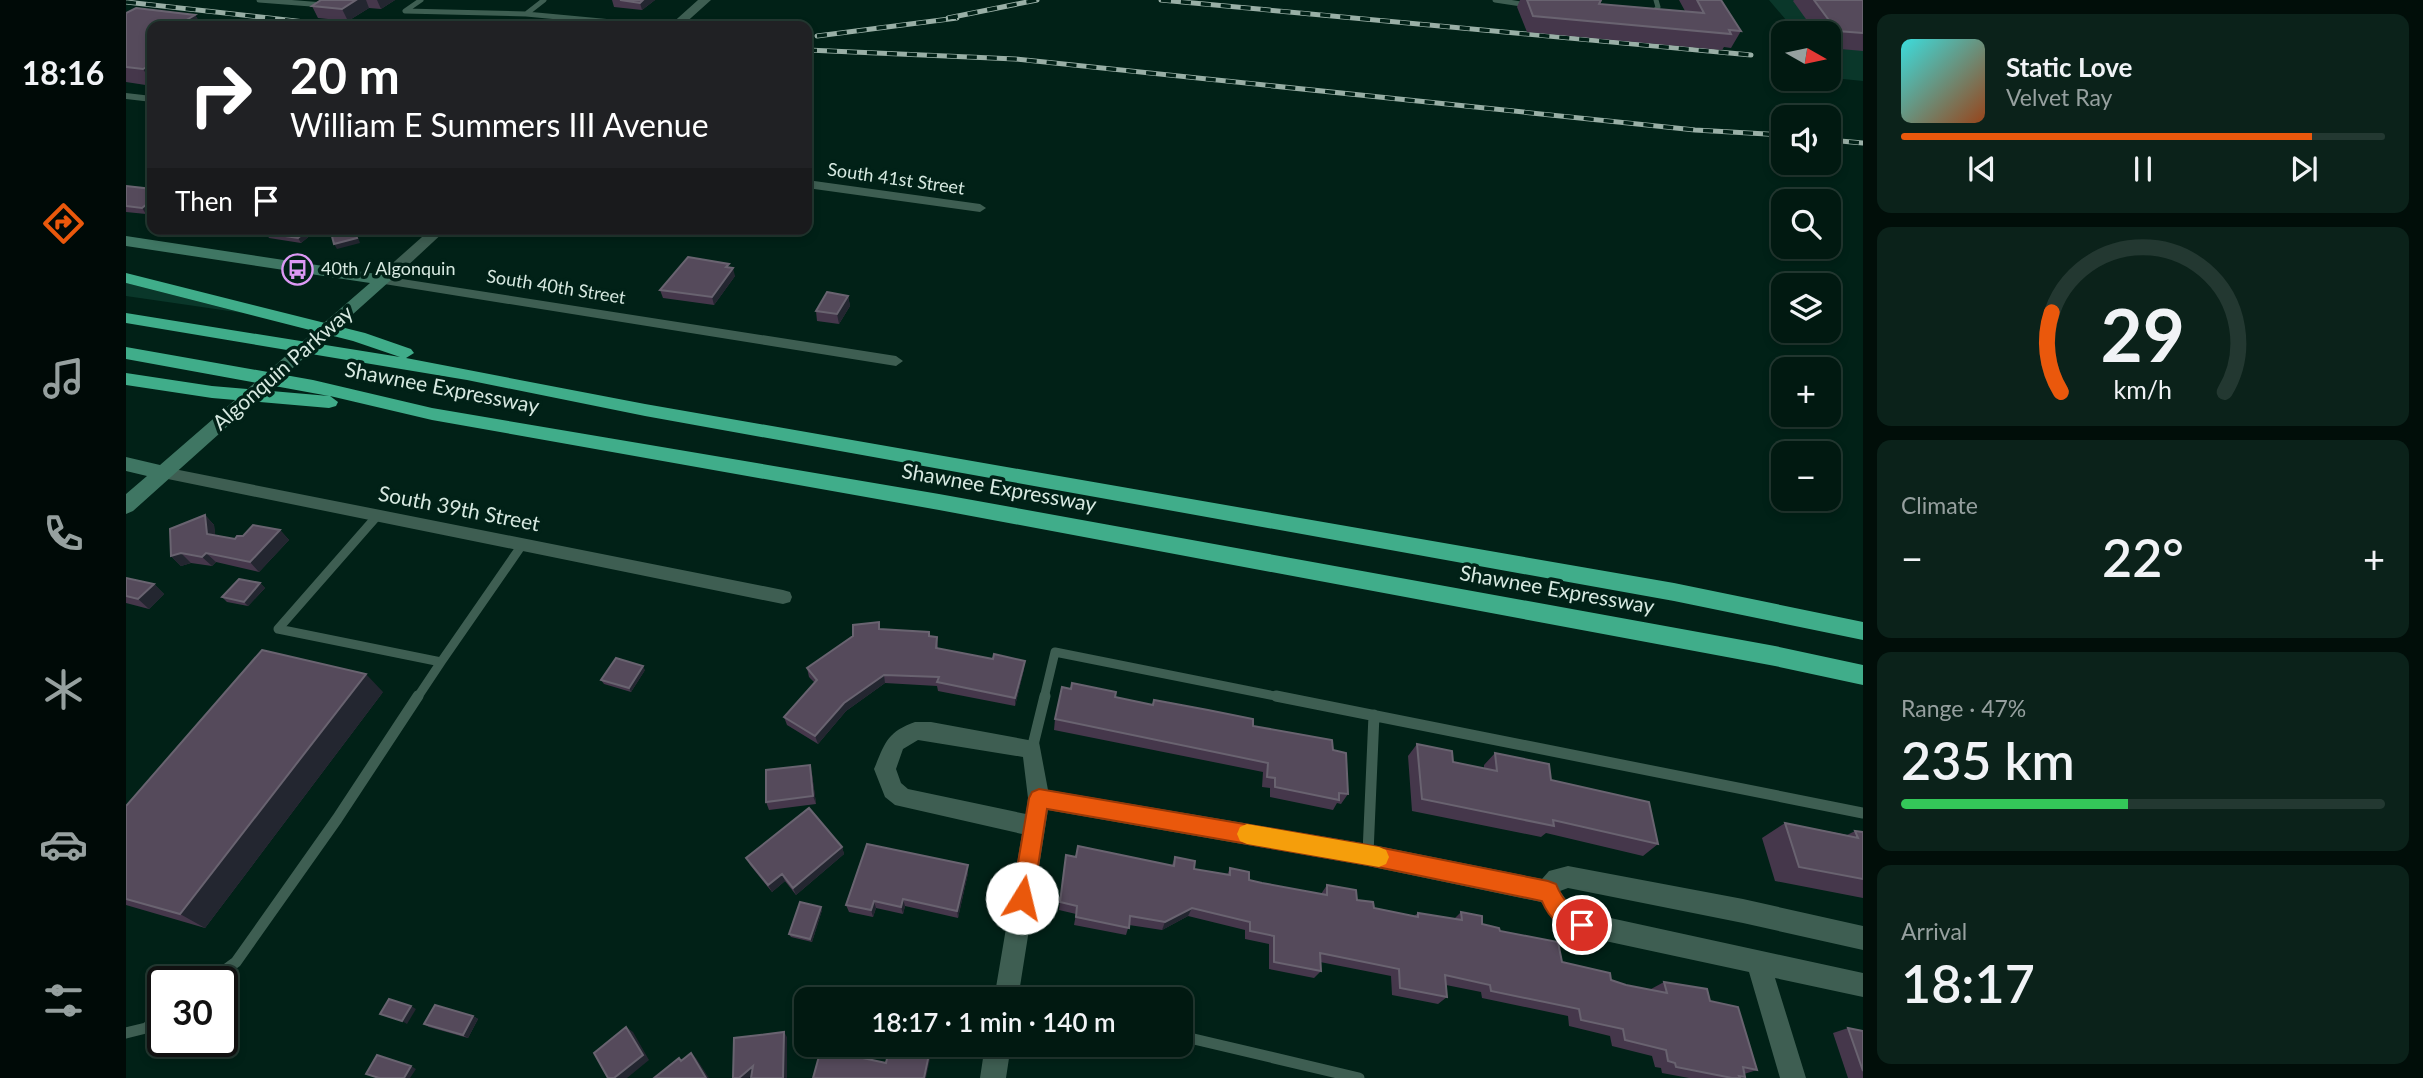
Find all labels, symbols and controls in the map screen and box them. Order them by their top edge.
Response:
north arrow [1771,21,1841,91]
map controls [1771,21,1841,511]
text: 20 m [290,46,400,104]
icon: right [175,49,266,140]
text: Static Love [2006,51,2133,83]
text: 18:16 [22,53,104,92]
text: Velvet Ray [2006,83,2112,111]
text: William E Summers III Avenue [290,105,709,144]
button: sound [1771,105,1841,175]
icon: previous [1963,150,2001,188]
icon: pause [2124,150,2162,188]
icon: next [2285,150,2323,188]
street label: South 41st Street [826,158,967,199]
icon: arrive [247,182,285,220]
text: Then [175,185,233,217]
button: search [1771,189,1841,259]
icon: directions [39,199,88,248]
bus stop icon: 40th / Algonquin [281,252,315,286]
place label: 40th / Algonquin [321,257,455,279]
street label: South 40th Street [485,264,628,308]
button: layers [1771,273,1841,343]
text: 29 [2101,291,2185,379]
street label: Algonquin Parkway [207,299,357,435]
icon: music [39,354,88,403]
street label: Shawnee Expressway [343,355,542,418]
button: + [1771,357,1841,427]
text: km/h [2114,374,2172,404]
button: − [1771,441,1841,511]
street label: Shawnee Expressway [900,457,1099,516]
street label: South 39th Street [376,480,543,536]
text: Climate [1901,491,1978,519]
icon: phone [39,509,88,558]
text: 22° [2102,526,2184,588]
text: − [1901,535,1923,581]
text: + [2363,535,2385,581]
street label: Shawnee Expressway [1458,559,1657,618]
icon: climate [39,665,88,714]
text: Range · 47% [1901,694,2026,722]
text: 235 km [1901,729,2075,791]
icon: car [39,820,88,869]
position arrow [985,861,1059,935]
pin [1552,895,1612,955]
icon: arrive [1563,906,1601,944]
text: Arrival [1901,917,1967,945]
text: 18:17 [1901,952,2035,1014]
speed limit sign: 30 [147,966,238,1057]
icon: filters [39,976,88,1025]
text: 18:17 · 1 min · 140 m [871,1006,1116,1038]

